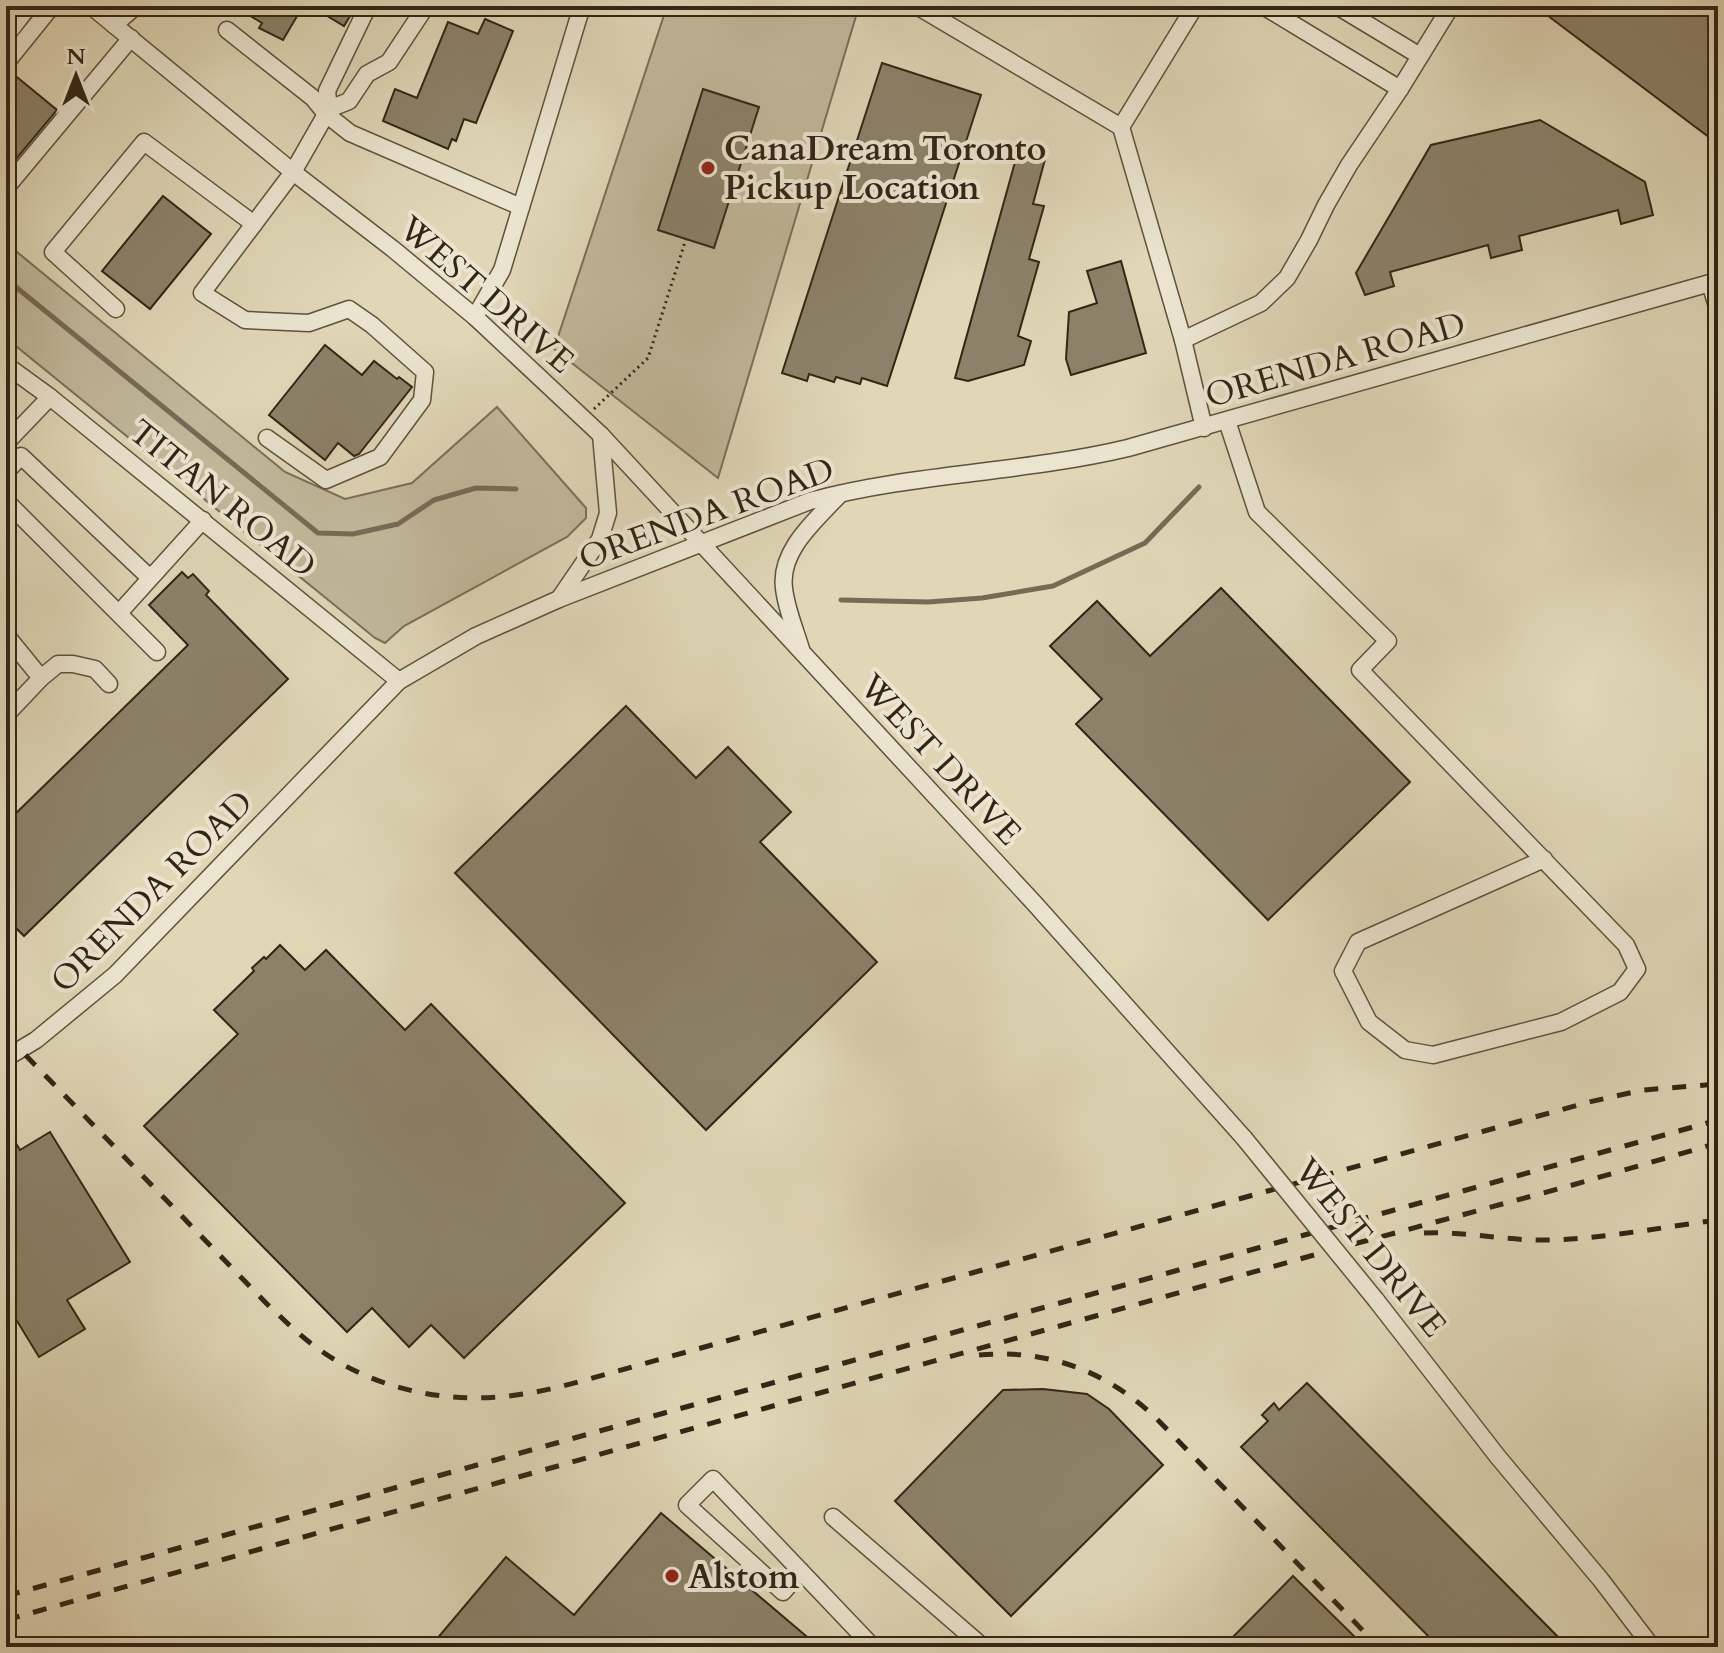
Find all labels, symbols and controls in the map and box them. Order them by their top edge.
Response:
north arrow [36,36,116,116]
text: N [66,42,86,72]
place label: CanaDream Toronto Pickup Location [724,126,1046,211]
marker: CanaDream Toronto Pickup Location [699,159,717,177]
street label: WEST DRIVE [388,205,584,384]
street label: ORENDA ROAD [1200,301,1471,419]
street label: TITAN ROAD [119,409,326,589]
street label: ORENDA ROAD [572,446,840,581]
street label: WEST DRIVE [848,663,1032,855]
street label: ORENDA ROAD [40,780,263,1003]
street label: WEST DRIVE [1283,1148,1457,1347]
place label: Alstom [688,1554,800,1600]
marker: Alstom [663,1567,681,1585]

